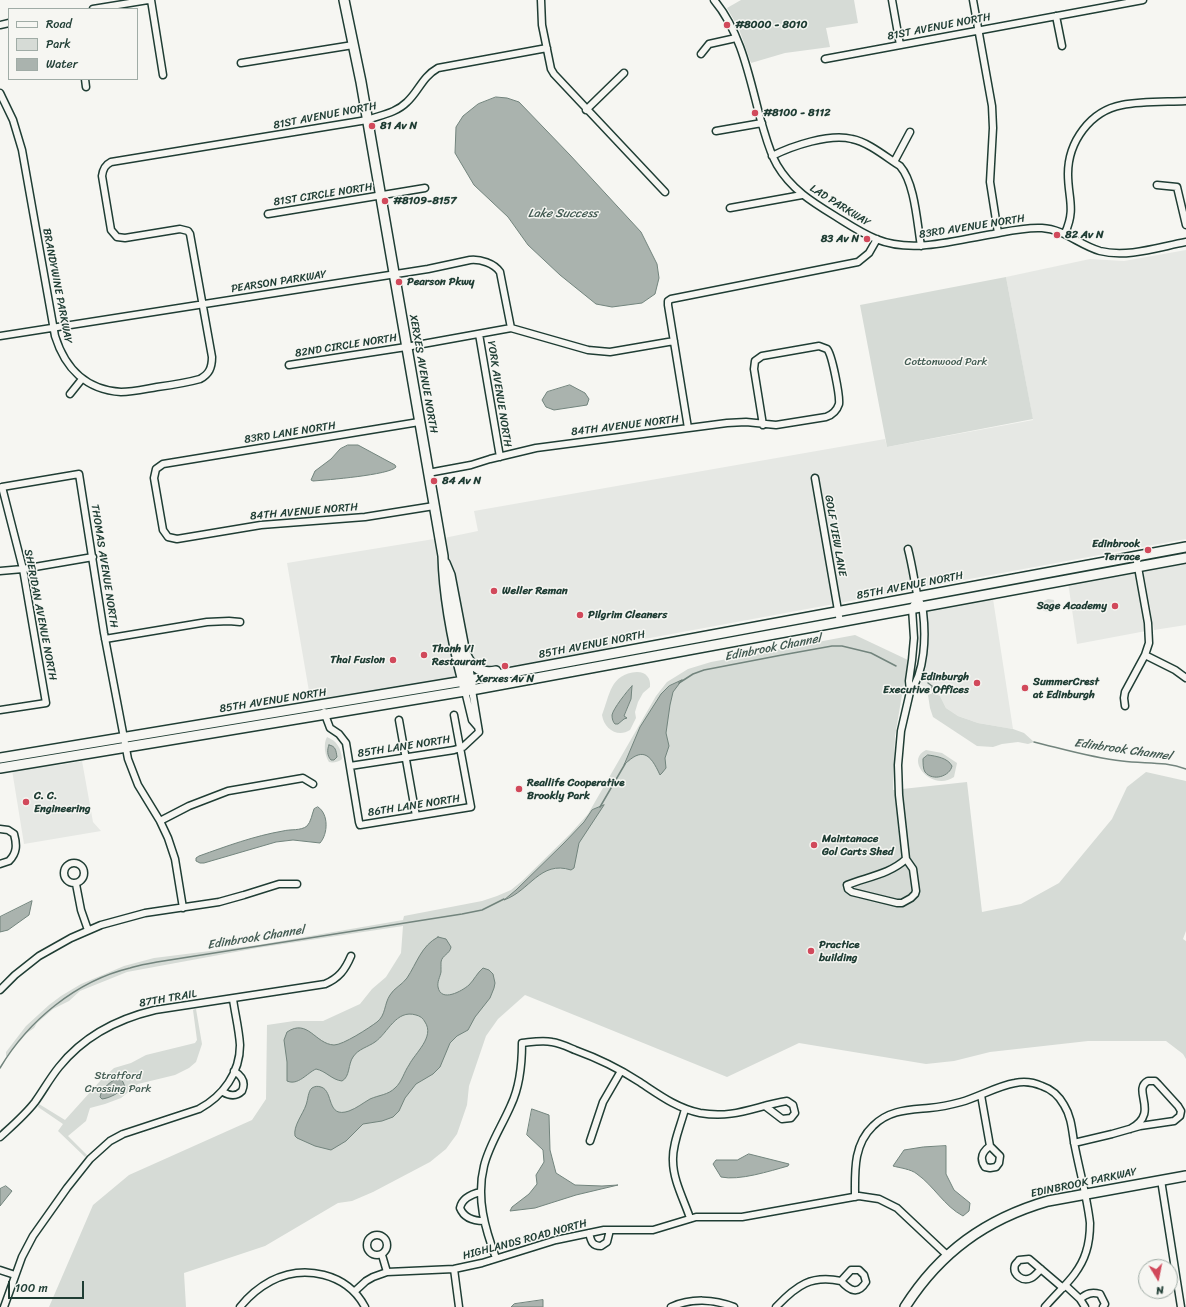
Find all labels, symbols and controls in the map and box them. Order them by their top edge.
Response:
legend [8,8,138,80]
street label: 81ST AVENUE NORTH [886,10,992,44]
text: Road [46,13,72,35]
place label: #8000 - 8010 [735,18,808,32]
marker: #8000 - 8010 [722,20,732,30]
text: Park [46,33,71,55]
text: Water [46,53,78,75]
street label: 81ST AVENUE NORTH [272,99,378,133]
place label: #8100 - 8112 [763,106,830,120]
marker: #8100 - 8112 [750,108,760,118]
place label: 81 Av N [380,119,417,133]
marker: 81 Av N [367,121,377,131]
street label: 81ST CIRCLE NORTH [273,181,373,209]
street label: LAD PARKWAY [807,182,873,230]
place label: #8109-8157 [393,194,456,208]
marker: #8109-8157 [380,196,390,206]
water label: Lake Success [528,207,598,221]
street label: 83RD AVENUE NORTH [918,212,1026,242]
street label: BRANDYWINE PARKWAY [39,227,75,345]
place label: 82 Av N [1065,228,1104,242]
marker: 82 Av N [1052,230,1062,240]
place label: 83 Av N [821,232,859,246]
marker: 83 Av N [862,234,872,244]
street label: PEARSON PARKWAY [230,268,328,296]
place label: Pearson Pkwy [407,275,474,289]
marker: Pearson Pkwy [394,277,404,287]
street label: XERXES AVENUE NORTH [406,314,440,434]
street label: 82ND CIRCLE NORTH [294,331,398,361]
street label: YORK AVENUE NORTH [484,340,514,448]
park label: Cottonwood Park [905,355,987,369]
street label: 84TH AVENUE NORTH [570,413,680,439]
street label: 83RD LANE NORTH [243,419,337,447]
place label: 84 Av N [442,474,481,488]
marker: 84 Av N [429,476,439,486]
street label: GOLF VIEW LANE [821,494,849,578]
street label: 84TH AVENUE NORTH [249,501,359,523]
street label: THOMAS AVENUE NORTH [88,503,120,629]
place label: Edinbrook Terrace [1092,537,1140,563]
marker: Edinbrook Terrace [1143,545,1153,555]
street label: SHERIDAN AVENUE NORTH [21,548,59,682]
street label: 85TH AVENUE NORTH [856,569,964,603]
place label: Weller Reman [502,584,568,598]
marker: Weller Reman [489,586,499,596]
place label: Sage Academy [1037,599,1107,613]
marker: Sage Academy [1110,601,1120,611]
place label: Pilgrim Cleaners [588,608,667,622]
marker: Pilgrim Cleaners [575,610,585,620]
street label: 85TH AVENUE NORTH [538,628,646,662]
water label: Edinbrook Channel [724,632,822,664]
place label: Thanh Vi Restaurant [432,642,486,668]
marker: Thanh Vi Restaurant [419,650,429,660]
place label: Thai Fusion [330,653,385,667]
marker: Thai Fusion [388,655,398,665]
marker: Xerxes Av N [500,661,510,671]
place label: Edinburgh Executive Offices [883,670,969,696]
place label: Xerxes Av N [476,672,534,686]
place label: SummerCrest at Edinburgh [1033,675,1099,701]
marker: Edinburgh Executive Offices [972,678,982,688]
marker: SummerCrest at Edinburgh [1020,683,1030,693]
street label: 85TH AVENUE NORTH [218,686,328,716]
street label: 85TH LANE NORTH [357,733,451,761]
water label: Edinbrook Channel [1073,736,1173,764]
place label: Reallife Cooperative Brookly Park [527,776,625,802]
marker: Reallife Cooperative Brookly Park [514,784,524,794]
place label: C. C. Engineering [34,789,91,815]
street label: 86TH LANE NORTH [367,792,461,820]
marker: C. C. Engineering [21,797,31,807]
place label: Maintanace Gol Carts Shed [822,832,894,858]
marker: Maintanace Gol Carts Shed [809,840,819,850]
water label: Edinbrook Channel [206,923,306,953]
place label: Practice building [819,938,859,964]
marker: Practice building [806,946,816,956]
street label: 87TH TRAIL [138,987,198,1011]
park label: Stratford Crossing Park [85,1069,151,1095]
street label: EDINBROOK PARKWAY [1030,1165,1138,1201]
street label: HIGHLANDS ROAD NORTH [461,1217,589,1263]
north arrow [1138,1259,1178,1299]
scale bar [10,1273,86,1299]
text: 100 m [15,1277,48,1299]
text: N [1155,1280,1165,1300]

